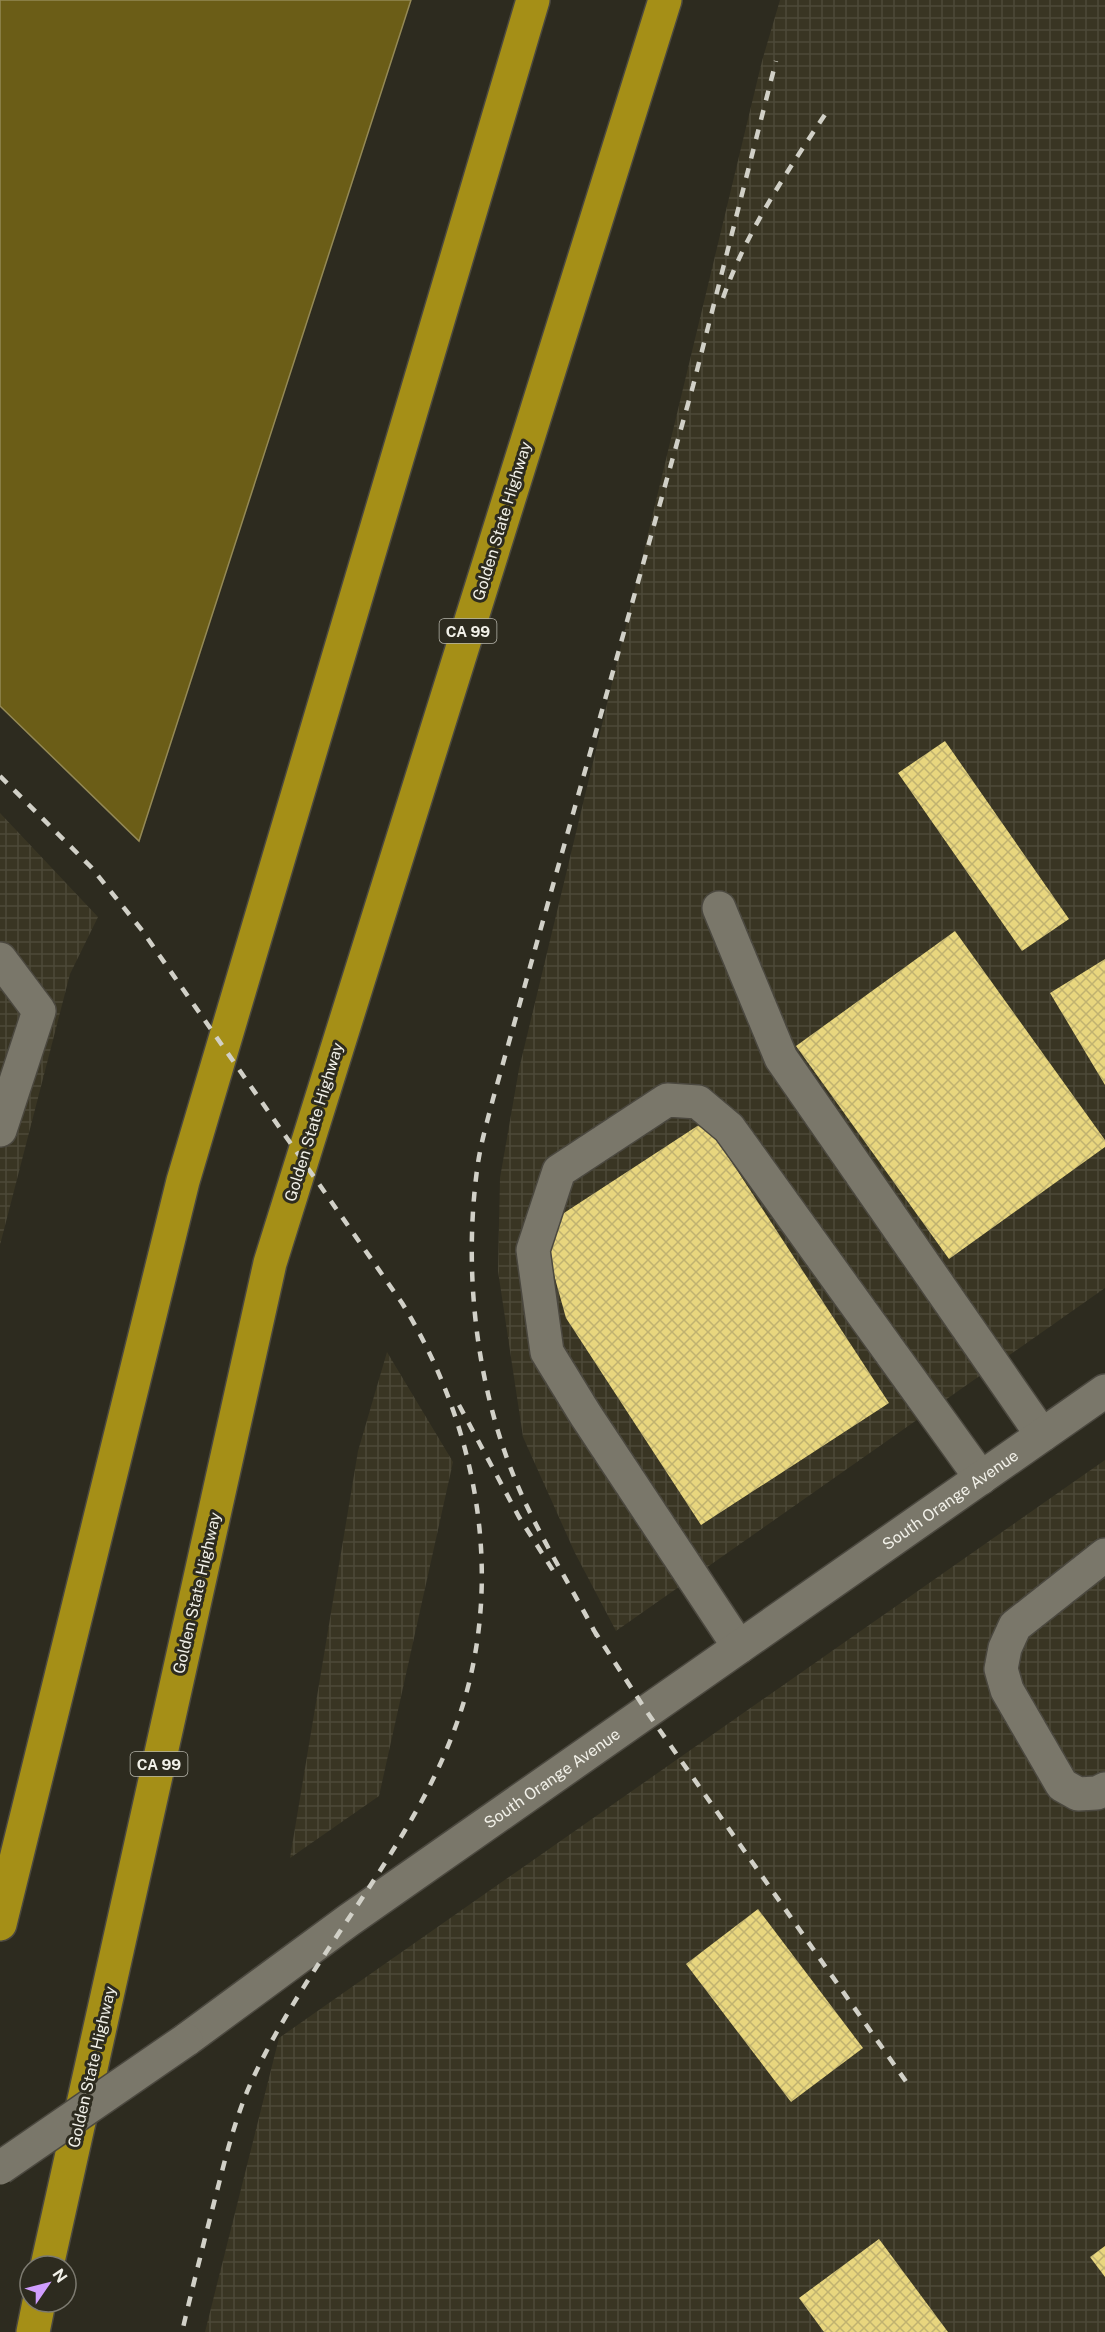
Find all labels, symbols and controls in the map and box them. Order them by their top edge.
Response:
street label: Golden State Highway [469,439,535,603]
road number: CA 99 [440,619,496,643]
street label: Golden State Highway [281,1040,347,1204]
street label: South Orange Avenue [878,1445,1022,1554]
street label: Golden State Highway [169,1510,225,1676]
street label: South Orange Avenue [480,1724,624,1832]
road number: CA 99 [130,1752,188,1776]
street label: Golden State Highway [64,1984,120,2150]
north arrow [18,2254,78,2314]
text: N [49,2265,71,2286]

